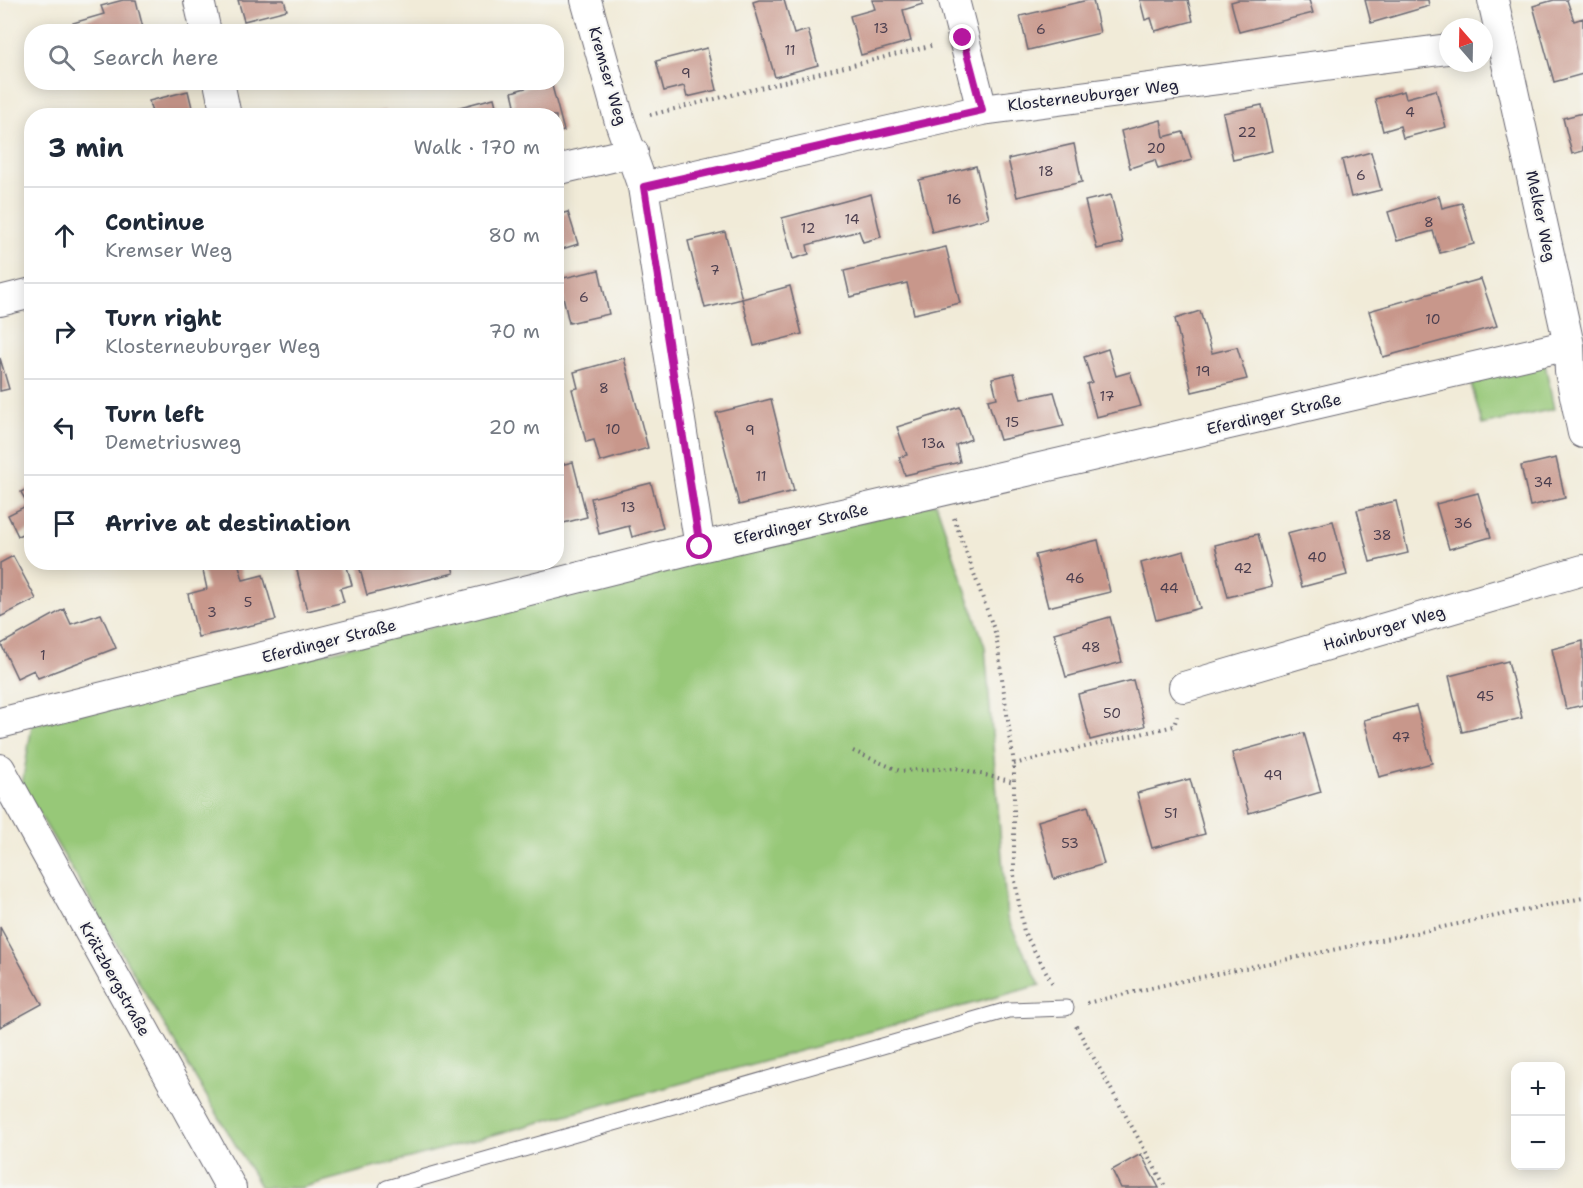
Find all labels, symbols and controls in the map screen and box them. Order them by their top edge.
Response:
north arrow [1439,18,1493,72]
house number: 13 [874,19,888,37]
house number: 6 [1036,20,1046,38]
search box [24,24,564,90]
street label: Kremser Weg [584,24,632,128]
route end [949,24,975,50]
icon: search [45,41,78,74]
house number: 11 [784,41,796,59]
text: Search here [93,43,219,72]
house number: 9 [681,64,691,82]
street label: Klosterneuburger Weg [1006,74,1180,116]
house number: 4 [1405,103,1415,121]
house number: 22 [1238,123,1256,141]
text: 3 min [48,130,124,165]
text: Walk · 170 m [414,134,540,160]
house number: 20 [1146,139,1166,157]
house number: 18 [1038,162,1054,180]
house number: 6 [1356,166,1366,184]
street label: Melker Weg [1521,168,1561,264]
house number: 16 [946,190,962,208]
text: Continue [105,208,205,237]
house number: 14 [844,210,860,228]
house number: 8 [1424,213,1434,231]
icon: ahead [48,219,81,252]
house number: 12 [801,219,815,237]
text: 80 m [488,222,540,248]
text: Kremser Weg [105,237,232,263]
house number: 7 [710,261,720,279]
house number: 6 [579,288,589,306]
text: Turn right [105,304,222,333]
house number: 10 [1425,310,1441,328]
icon: right [48,315,81,348]
text: 70 m [488,318,540,344]
text: Klosterneuburger Weg [105,333,320,359]
house number: 19 [1195,362,1211,380]
house number: 8 [599,379,609,397]
house number: 17 [1100,387,1114,405]
street label: Eferdinger Straße [1205,388,1343,440]
text: Turn left [105,400,204,429]
icon: left [48,411,81,444]
house number: 15 [1005,413,1019,431]
text: 20 m [489,414,540,440]
house number: 10 [605,420,621,438]
house number: 9 [745,421,755,439]
text: Demetriusweg [105,429,241,455]
house number: 13a [921,434,945,452]
house number: 11 [755,467,767,485]
house number: 34 [1533,473,1553,491]
house number: 13 [621,498,635,516]
street label: Eferdinger Straße [732,498,870,550]
icon: arrive [48,507,81,540]
text: Arrive at destination [105,509,351,538]
house number: 36 [1453,514,1473,532]
house number: 38 [1372,526,1392,544]
route start [686,533,712,559]
house number: 40 [1307,548,1327,566]
house number: 42 [1234,559,1252,577]
house number: 46 [1065,569,1085,587]
house number: 44 [1159,579,1179,597]
house number: 5 [244,593,252,611]
street label: Hainburger Weg [1321,601,1448,655]
house number: 3 [207,603,217,621]
street label: Eferdinger Straße [260,614,398,668]
house number: 48 [1081,638,1101,656]
house number: 1 [40,646,46,664]
house number: 45 [1476,687,1494,705]
house number: 50 [1103,704,1121,722]
house number: 47 [1392,728,1410,746]
house number: 49 [1264,766,1283,784]
house number: 51 [1164,804,1178,822]
house number: 53 [1061,834,1079,852]
street label: Krätzbergstraße [75,918,155,1040]
map controls [1511,1062,1565,1170]
button: + [1511,1062,1565,1116]
button: − [1511,1116,1565,1170]

